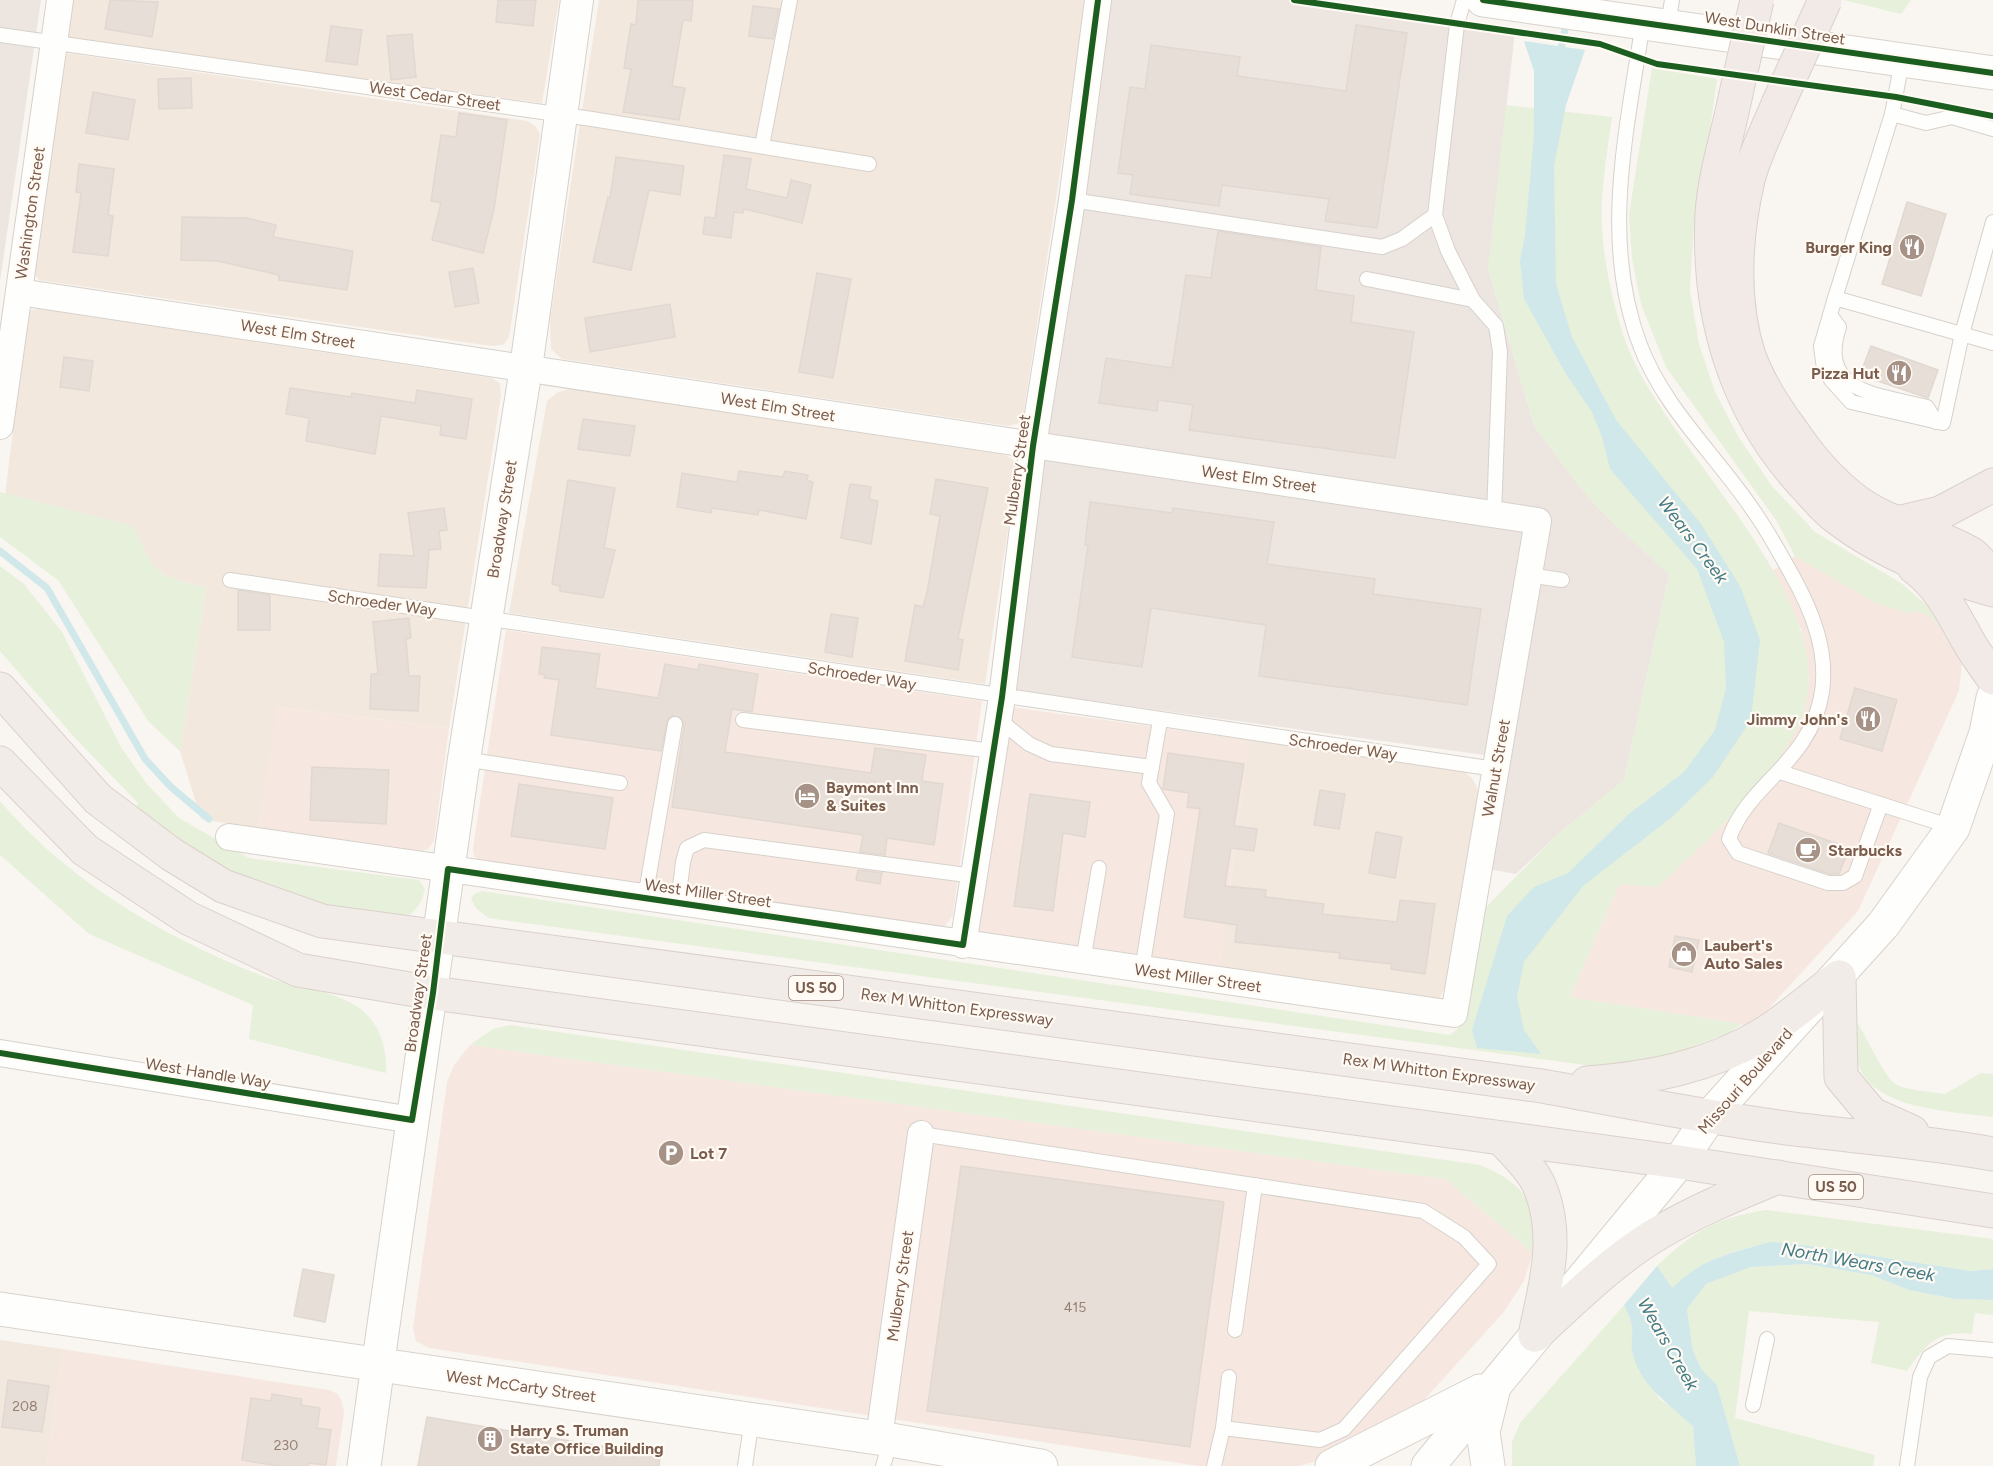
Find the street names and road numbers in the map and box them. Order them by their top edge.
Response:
street label: West Dunklin Street [1703,7,1847,49]
street label: West Cedar Street [368,77,502,115]
street label: Washington Street [11,145,49,281]
street label: West Elm Street [239,316,357,352]
street label: West Elm Street [719,389,837,425]
street label: Mulberry Street [1000,413,1034,527]
street label: Broadway Street [483,458,521,580]
street label: West Elm Street [1200,462,1318,496]
street label: Schroeder Way [326,586,438,620]
street label: Schroeder Way [806,658,918,694]
street label: Walnut Street [1478,718,1514,818]
street label: Schroeder Way [1287,730,1399,764]
street label: West Miller Street [643,875,773,911]
street label: Broadway Street [400,932,436,1054]
street label: West Miller Street [1133,960,1263,996]
road number: US 50 [789,976,843,1000]
street label: Rex M Whitton Expressway [859,984,1055,1030]
street label: Missouri Boulevard [1694,1024,1796,1138]
street label: Rex M Whitton Expressway [1341,1049,1537,1095]
street label: West Handle Way [144,1054,273,1092]
road number: US 50 [1809,1175,1863,1199]
street label: Mulberry Street [883,1229,917,1343]
street label: West McCarty Street [445,1366,597,1406]

